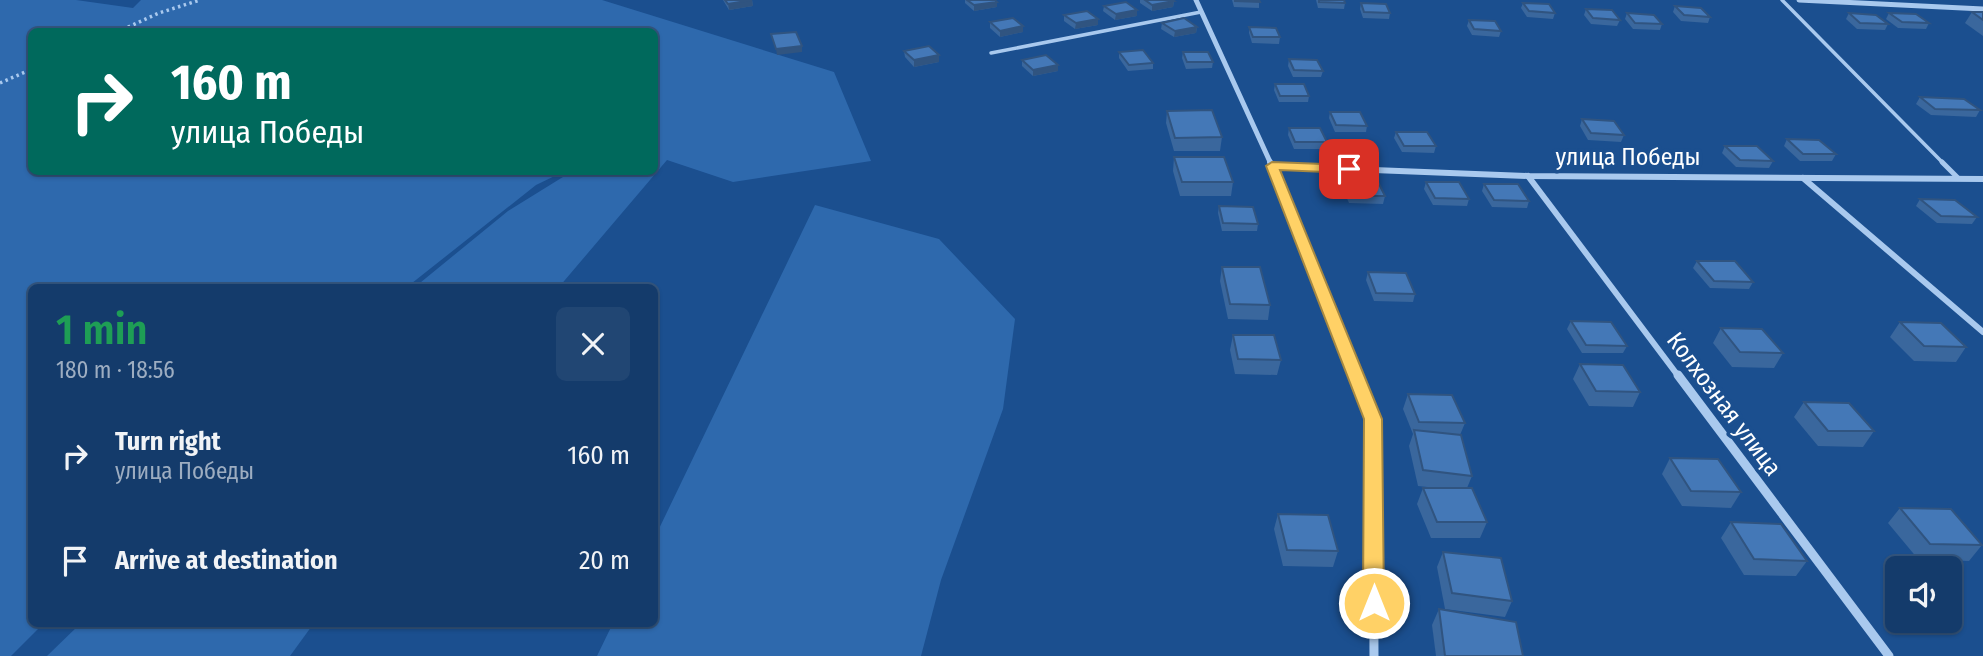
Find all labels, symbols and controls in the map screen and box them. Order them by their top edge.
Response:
text: 160 m [171,53,292,112]
icon: right [56,56,147,147]
text: улица Победы [171,113,364,151]
pin [1319,139,1379,199]
street label: улица Победы [1556,143,1700,171]
icon: arrive [1330,150,1368,188]
text: 1 min [56,305,147,355]
button: close [556,307,630,381]
street label: Колхозная улица [1661,327,1787,481]
text: 180 m · 18:56 [56,356,175,384]
text: Turn right [115,426,221,457]
icon: right [56,437,94,475]
text: 160 m [567,440,630,471]
text: улица Победы [115,457,254,485]
icon: arrive [56,542,94,580]
text: Arrive at destination [115,545,338,576]
text: 20 m [579,545,630,576]
map controls [1885,556,1962,633]
button: sound [1885,556,1962,633]
position arrow [1337,566,1411,640]

